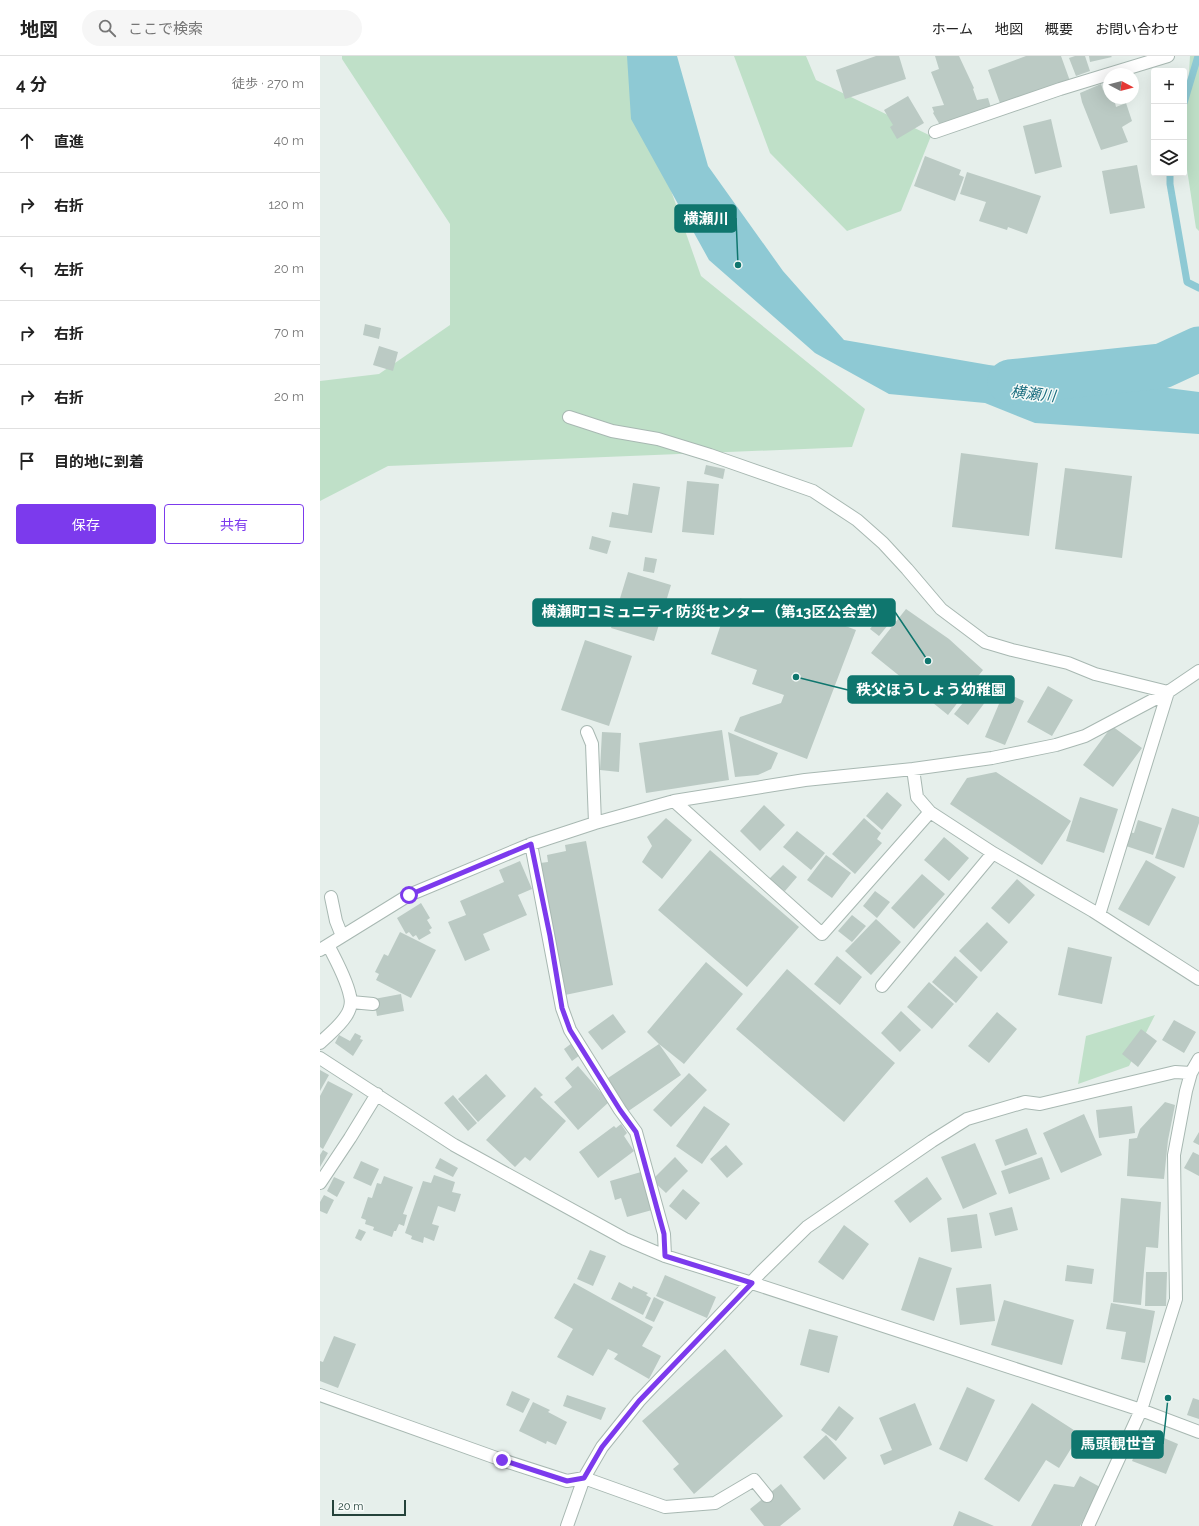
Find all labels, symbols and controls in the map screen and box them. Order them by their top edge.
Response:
search box [82,10,362,46]
icon: search [96,17,118,39]
text: 地図 [20,18,58,40]
text: ここで検索 [128,20,203,38]
text: ホーム [931,21,973,37]
text: 地図 [995,21,1023,37]
text: 概要 [1045,21,1073,37]
text: お問い合わせ [1095,21,1179,37]
north arrow [1103,68,1139,104]
map controls [1151,68,1187,176]
button: + [1151,68,1187,104]
text: 4 分 [16,74,47,94]
text: 徒歩 · 270 m [232,76,304,91]
button: − [1151,104,1187,140]
icon: ahead [16,130,38,152]
text: 直進 [54,133,84,151]
text: 40 m [274,133,304,148]
button: layers [1151,140,1187,176]
icon: right [16,194,38,216]
text: 右折 [54,197,84,215]
text: 120 m [268,197,304,212]
callout: 横瀬川 [675,205,736,232]
text: 横瀬川 [683,210,729,228]
icon: left [16,258,38,280]
text: 左折 [54,261,84,279]
text: 20 m [274,261,304,276]
icon: right [16,322,38,344]
text: 右折 [54,325,84,343]
text: 70 m [274,325,304,340]
water label: 横瀬川 [1010,383,1058,406]
icon: right [16,386,38,408]
text: 右折 [54,389,84,407]
text: 20 m [274,389,304,404]
icon: arrive [16,450,38,472]
text: 目的地に到着 [54,453,144,471]
button: 保存 [16,504,156,544]
button: 共有 [164,504,304,544]
callout: 横瀬町コミュニティ防災センター（第13区公会堂） [533,599,895,626]
text: 横瀬町コミュニティ防災センター（第13区公会堂） [542,603,886,621]
callout: 秩父ほうしょう幼稚園 [848,676,1014,703]
text: 秩父ほうしょう幼稚園 [856,681,1006,699]
route start [400,886,418,904]
callout: 馬頭観世音 [1072,1431,1163,1458]
text: 馬頭観世音 [1080,1435,1156,1453]
route end [493,1451,511,1469]
scale bar [332,1498,406,1517]
text: 20 m [338,1500,363,1513]

